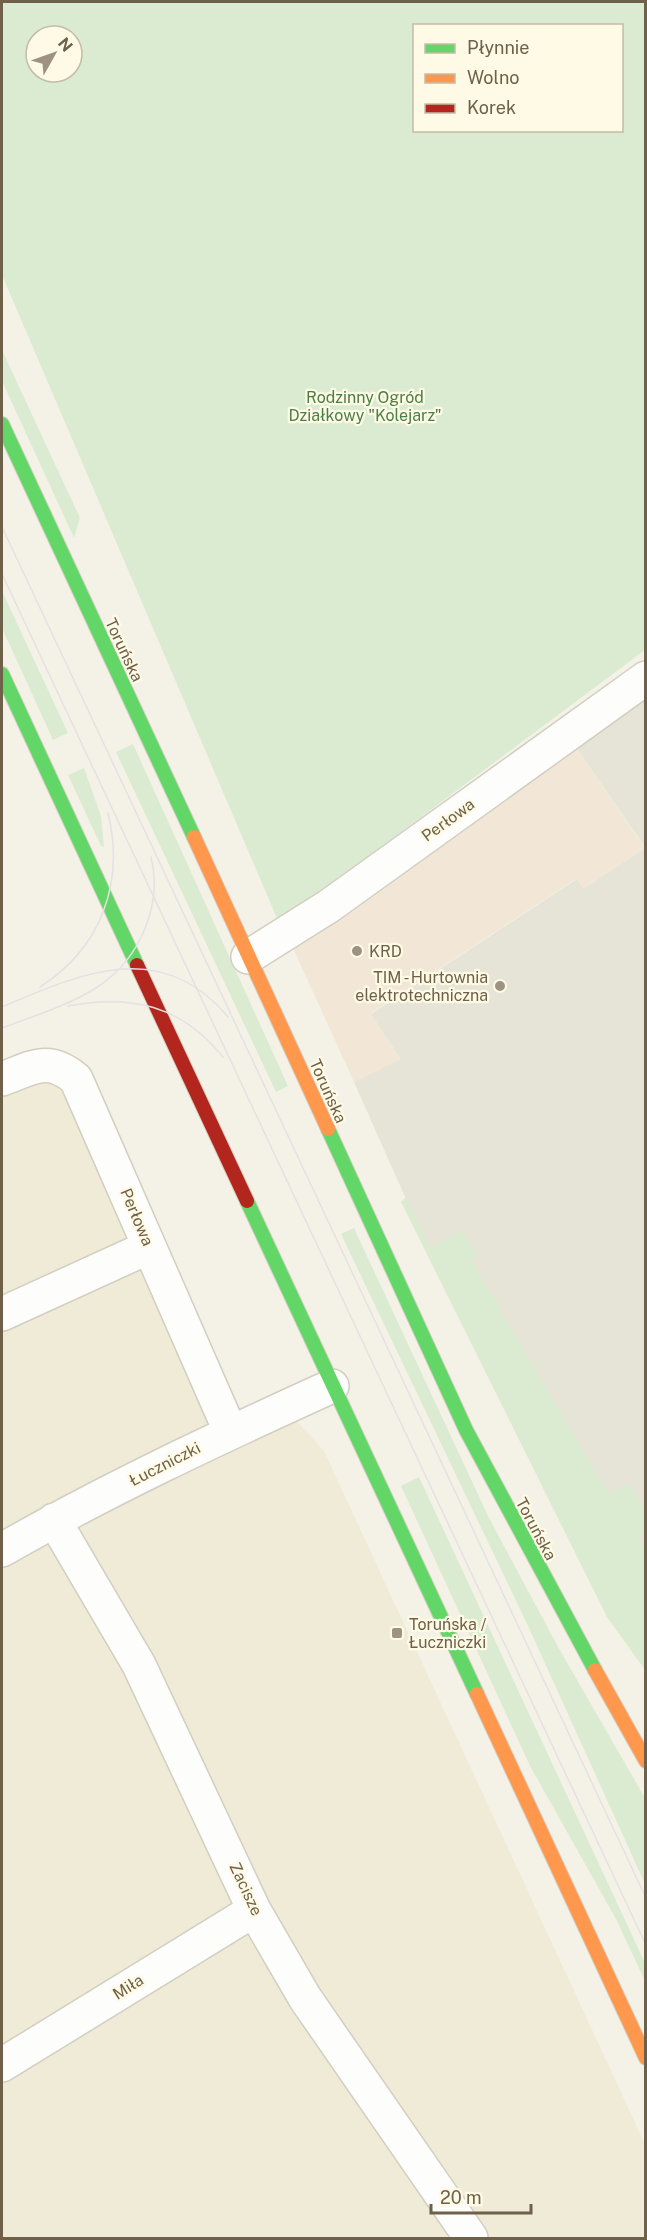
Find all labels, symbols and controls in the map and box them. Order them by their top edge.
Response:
north arrow [24,24,84,84]
legend [413,24,623,132]
text: N [54,34,76,56]
text: Płynnie [467,37,530,58]
text: Wolno [467,67,519,88]
text: Korek [467,97,516,118]
park label: Rodzinny Ogród Działkowy "Kolejarz" [288,388,442,425]
street label: Toruńska [101,615,147,685]
street label: Perłowa [418,794,478,846]
place label: KRD [369,942,402,961]
marker: KRD [350,944,364,958]
place label: TIM - Hurtownia elektrotechniczna [355,968,488,1005]
marker: TIM - Hurtownia elektrotechniczna [493,979,507,993]
street label: Toruńska [306,1056,350,1126]
street label: Perłowa [116,1185,158,1249]
street label: Łuczniczki [126,1438,204,1490]
street label: Toruńska [512,1495,560,1563]
place label: Toruńska / Łuczniczki [409,1615,487,1652]
marker: Toruńska / Łuczniczki [390,1626,404,1640]
street label: Zacisze [225,1859,267,1919]
street label: Miła [109,1970,147,2004]
scale bar [431,2177,532,2215]
text: 20 m [440,2187,482,2208]

